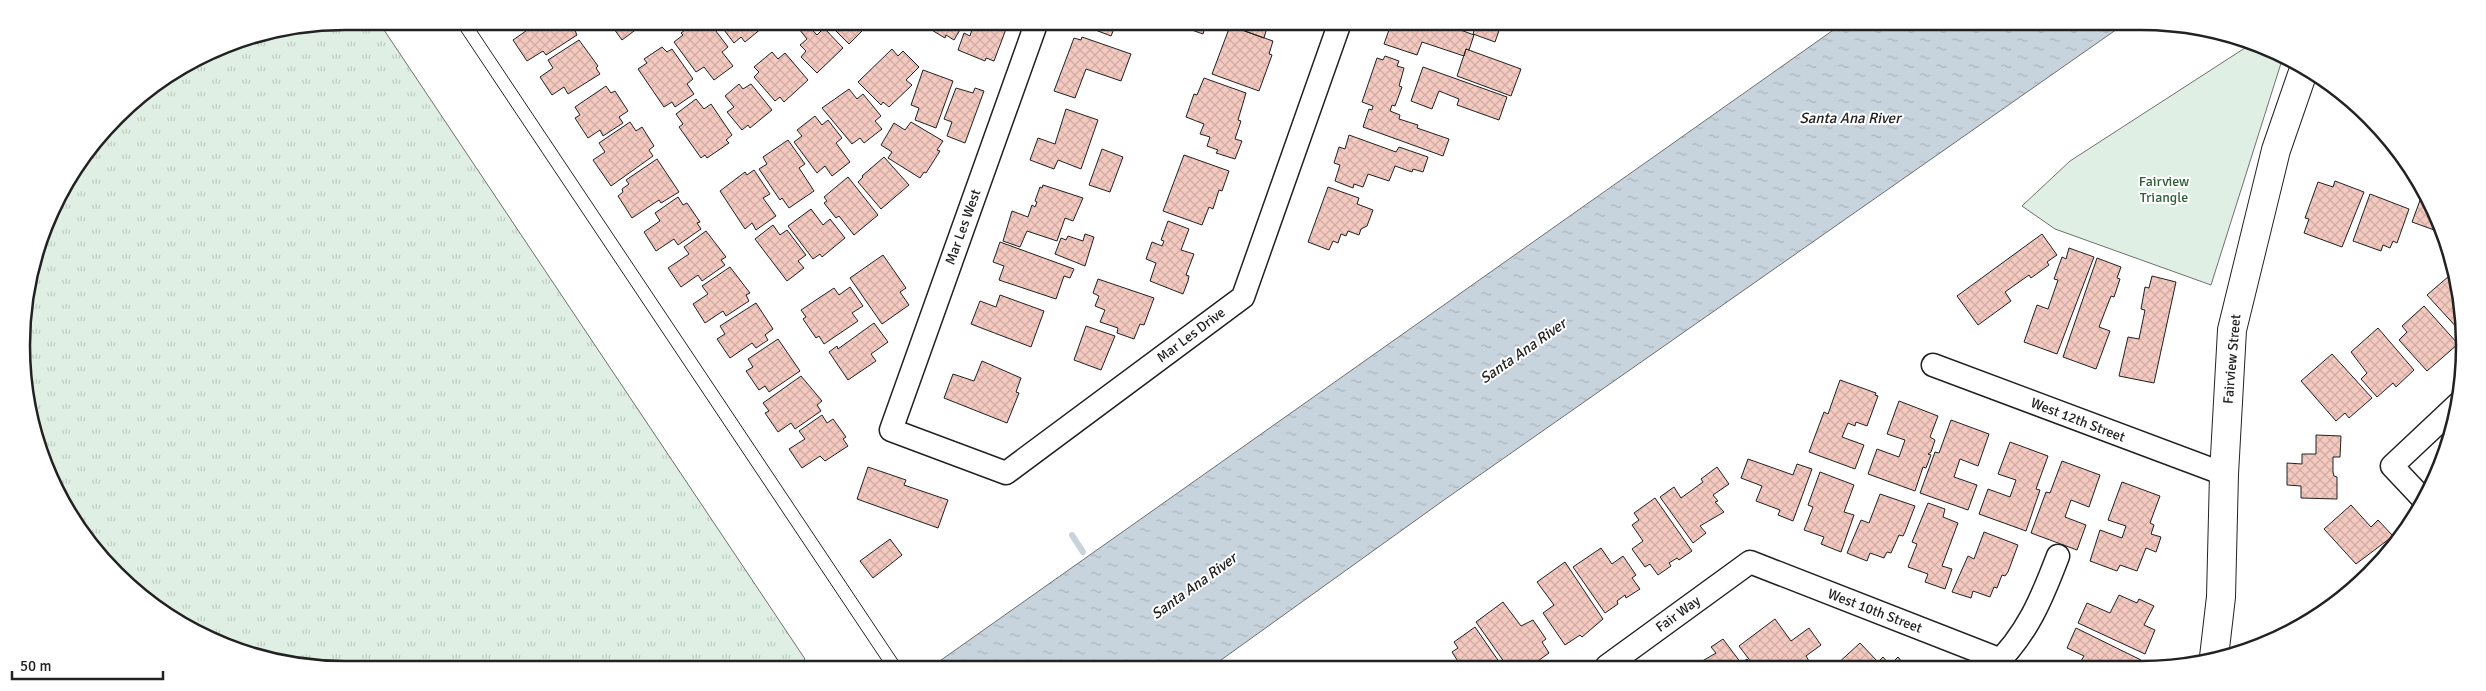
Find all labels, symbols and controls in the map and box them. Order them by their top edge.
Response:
water label: Santa Ana River [1799,109,1903,127]
park label: Fairview Triangle [2139,173,2189,206]
street label: Mar Les West [941,187,985,267]
street label: Mar Les Drive [1153,304,1229,366]
water label: Santa Ana River [1476,313,1572,387]
street label: Fairview Street [2220,313,2244,404]
street label: West 12th Street [2028,394,2128,446]
water label: Santa Ana River [1148,548,1242,623]
street label: West 10th Street [1825,585,1925,637]
street label: Fair Way [1652,592,1704,636]
scale bar [12,648,164,680]
text: 50 m [20,657,51,675]

